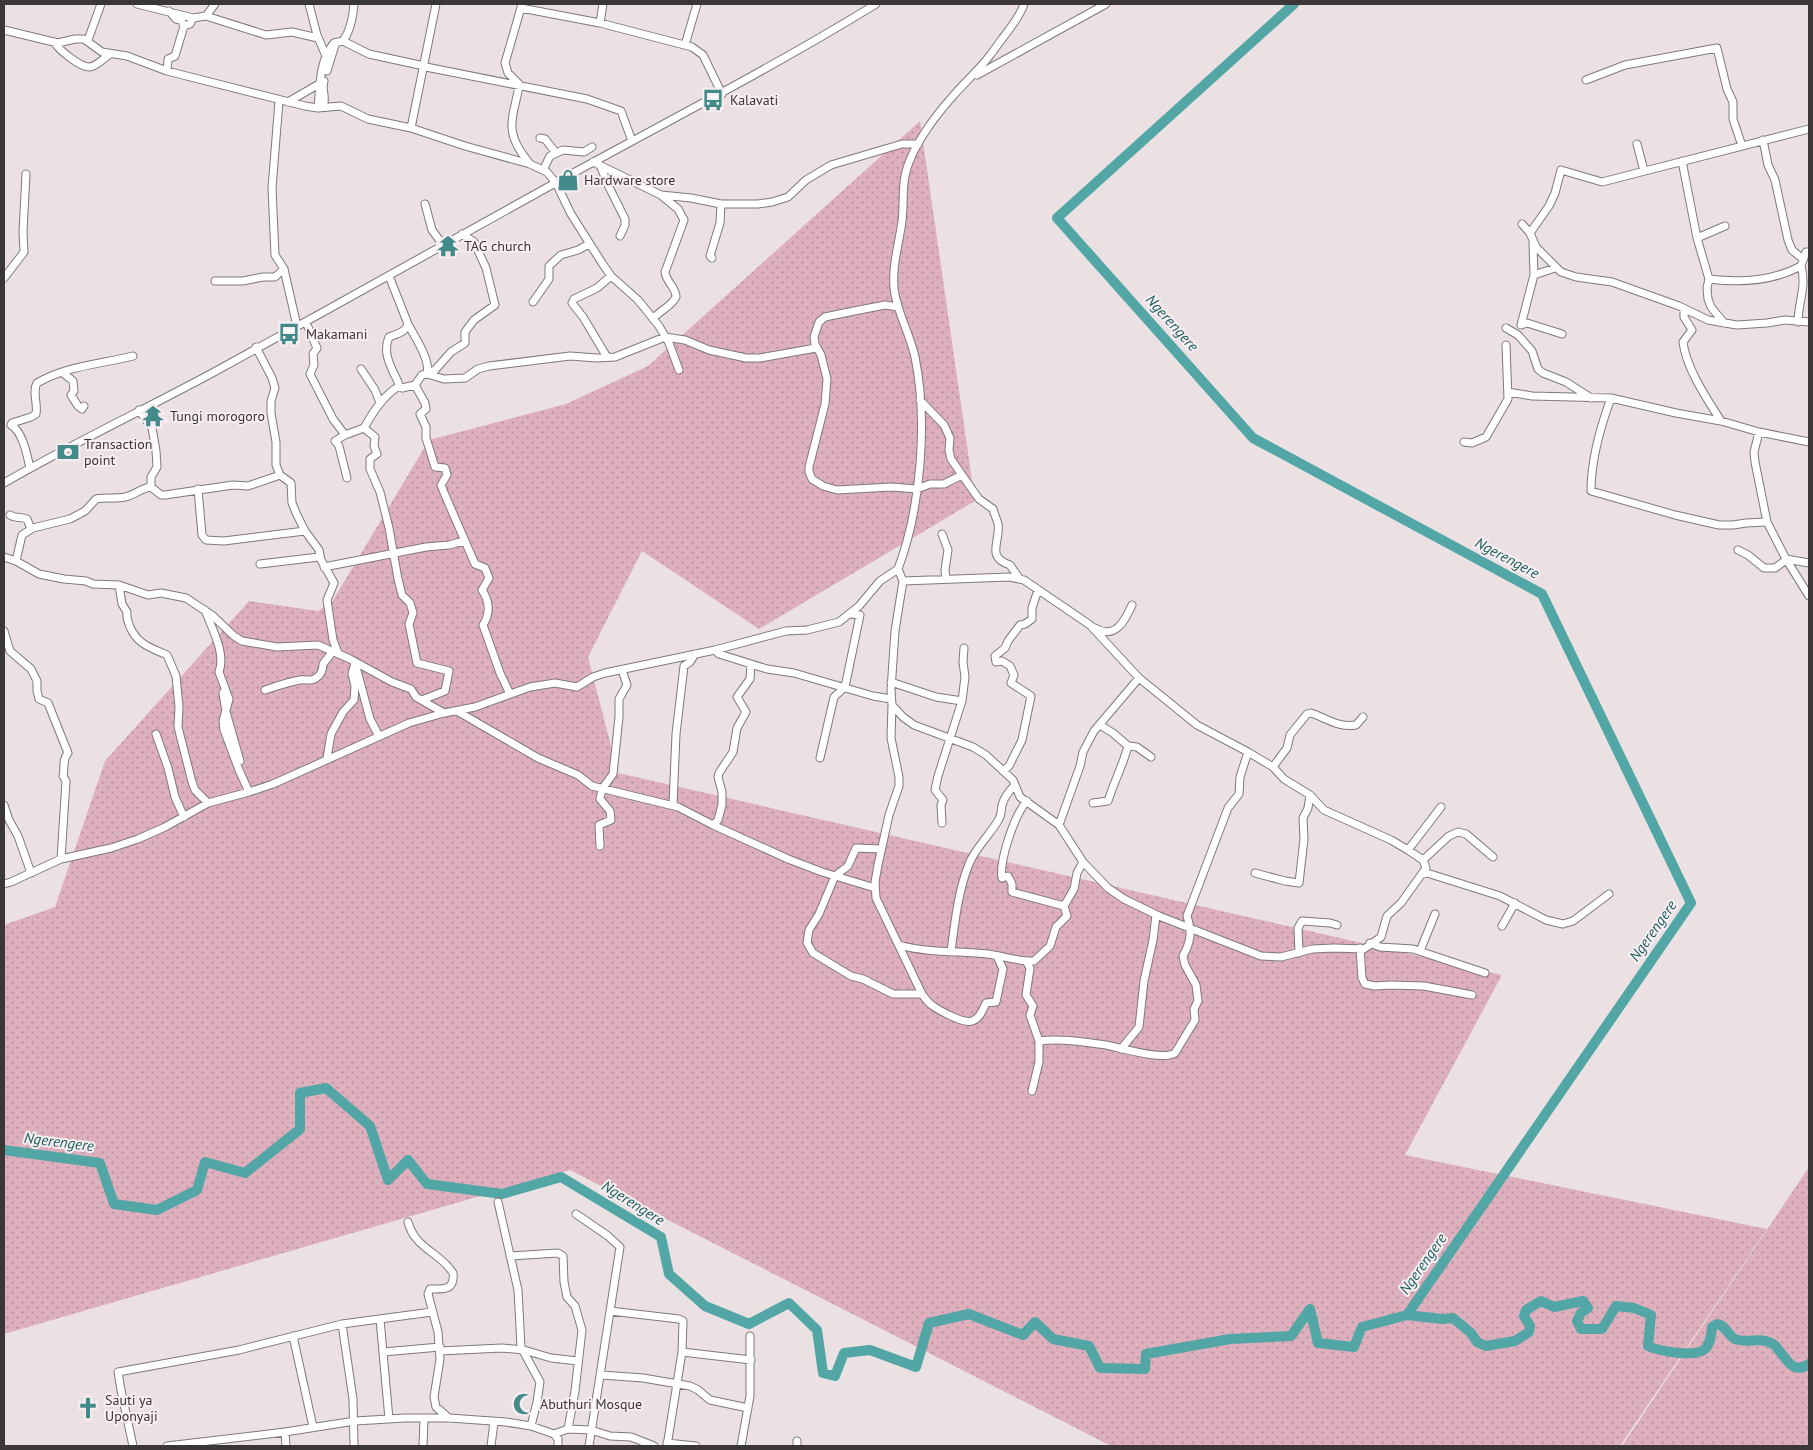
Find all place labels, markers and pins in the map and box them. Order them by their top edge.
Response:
bus stop icon: Kalavati [700,87,726,113]
place label: Kalavati [730,91,778,109]
shop icon: Hardware store [555,167,581,193]
place label: Hardware store [584,171,675,189]
temple icon: TAG church [435,233,461,259]
place label: TAG church [464,237,531,255]
bus stop icon: Makamani [276,321,302,347]
place label: Makamani [306,325,367,343]
temple icon: Tungi morogoro [140,403,166,429]
place label: Tungi morogoro [170,407,265,425]
place label: Transaction point [84,435,152,469]
bank icon: Transaction point [55,439,81,465]
place label: Sauti ya Uponyaji [105,1391,158,1425]
mosque icon: Abuthuri Mosque [511,1391,537,1417]
church icon: Sauti ya Uponyaji [75,1395,101,1421]
place label: Abuthuri Mosque [540,1395,642,1413]

